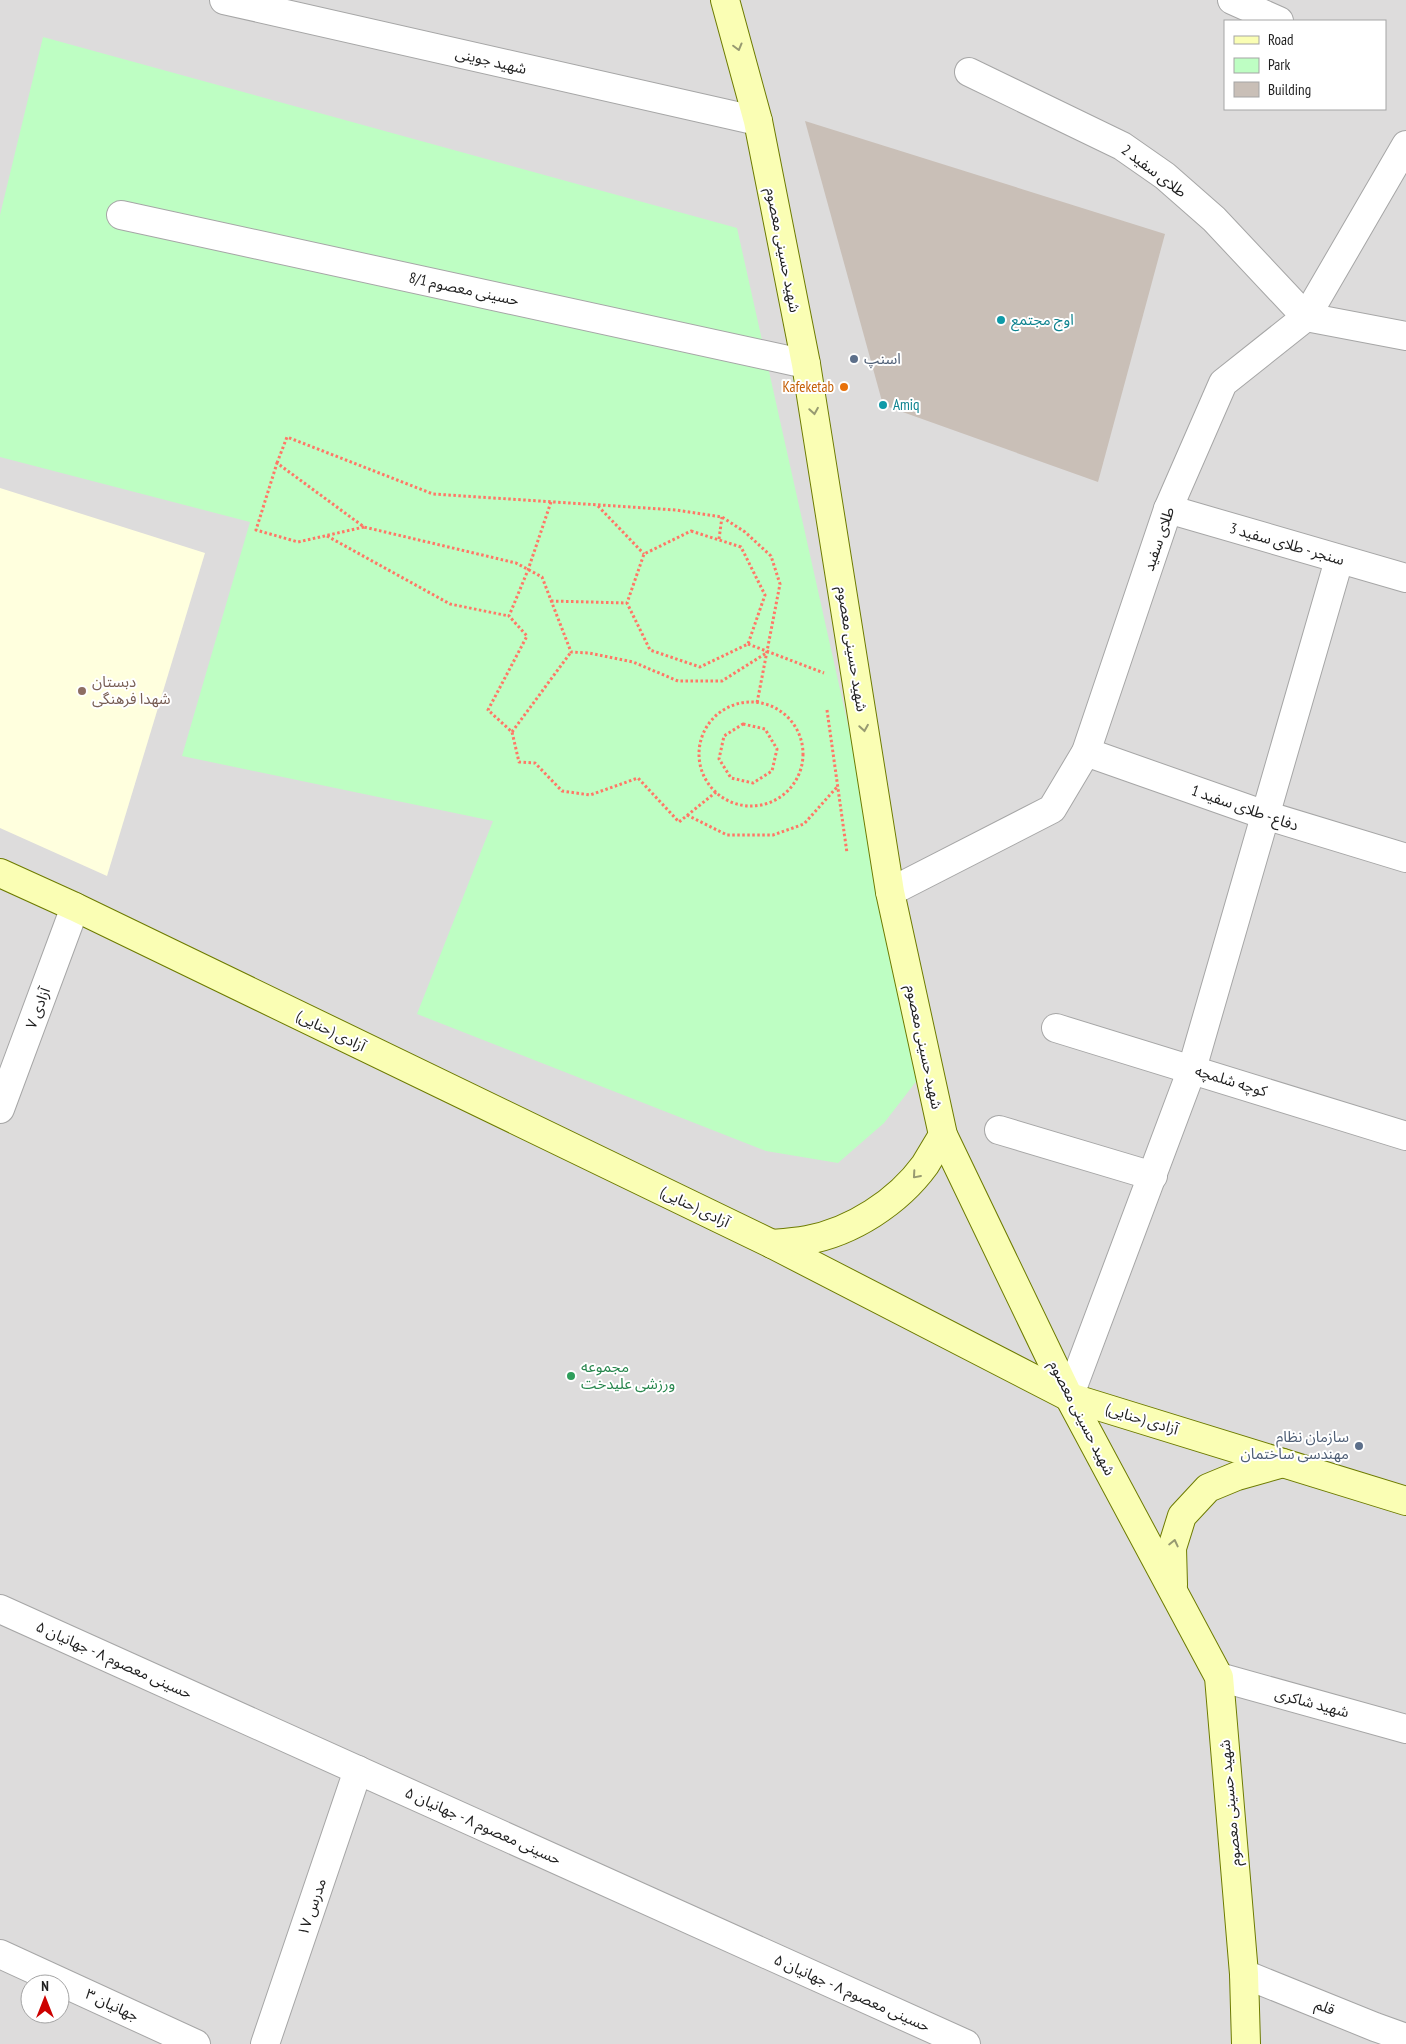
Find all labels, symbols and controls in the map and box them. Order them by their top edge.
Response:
legend [1224,20,1386,110]
text: Road [1268,30,1294,49]
street label: شهید جوینی [454,43,529,78]
one-way arrow [732,43,742,51]
text: Park [1268,55,1290,74]
text: Building [1268,80,1311,99]
street label: طلای سفید 2 [1118,140,1191,201]
street label: شهید حسینی معصوم [760,186,805,315]
street label: حسینی معصوم 8/1 [407,268,521,311]
place label: اوج مجتمع [1011,310,1074,332]
marker: اوج مجتمع [995,314,1007,326]
place label: اسنپ [864,349,901,369]
marker: اسنپ [848,353,860,365]
place label: Kafeketab [782,377,834,396]
marker: Kafeketab [838,381,850,393]
place label: Amiq [893,395,920,414]
marker: Amiq [877,399,889,411]
one-way arrow [808,408,819,416]
street label: طلای سفید [1139,504,1178,573]
street label: سنجر - طلای سفید 3 [1228,518,1347,569]
street label: شهید حسینی معصوم [831,585,872,714]
place label: دبستان شهدا فرهنگی [92,672,171,708]
marker: دبستان شهدا فرهنگی [76,685,88,697]
one-way arrow [858,724,869,732]
street label: دفاع - طلای سفید 1 [1188,780,1301,838]
street label: شهید حسینی معصوم [900,983,947,1112]
street label: آزادی ۷ [21,984,54,1031]
street label: آزادی (حنایی) [293,1006,370,1056]
street label: کوچه شلمچه [1193,1061,1270,1102]
one-way arrow [912,1170,921,1179]
street label: آزادی (حنایی) [657,1182,734,1232]
place label: مجموعه ورزشی علیدخت [581,1357,675,1393]
street label: شهید حسینی معصوم [1043,1357,1120,1480]
marker: مجموعه ورزشی علیدخت [565,1370,577,1382]
street label: آزادی (حنایی) [1104,1398,1181,1439]
place label: سازمان نظام مهندسی ساختمان [1241,1427,1349,1463]
marker: سازمان نظام مهندسی ساختمان [1353,1440,1365,1452]
one-way arrow [1168,1539,1179,1547]
street label: حسینی معصوم ۸ - جهانیان ۵ [32,1616,195,1704]
street label: شهید شاکری [1273,1684,1351,1722]
street label: شهید حسینی معصوم [1214,1739,1246,1867]
street label: حسینی معصوم ۸ - جهانیان ۵ [401,1782,564,1870]
street label: مدرس ۱۷ [293,1876,330,1938]
street label: حسینی معصوم ۸ - جهانیان ۵ [770,1949,933,2037]
north arrow [20,1974,70,2024]
text: N [41,1977,49,1995]
street label: جهانیان ۳ [82,1984,142,2025]
street label: قلم [1312,1994,1338,2021]

